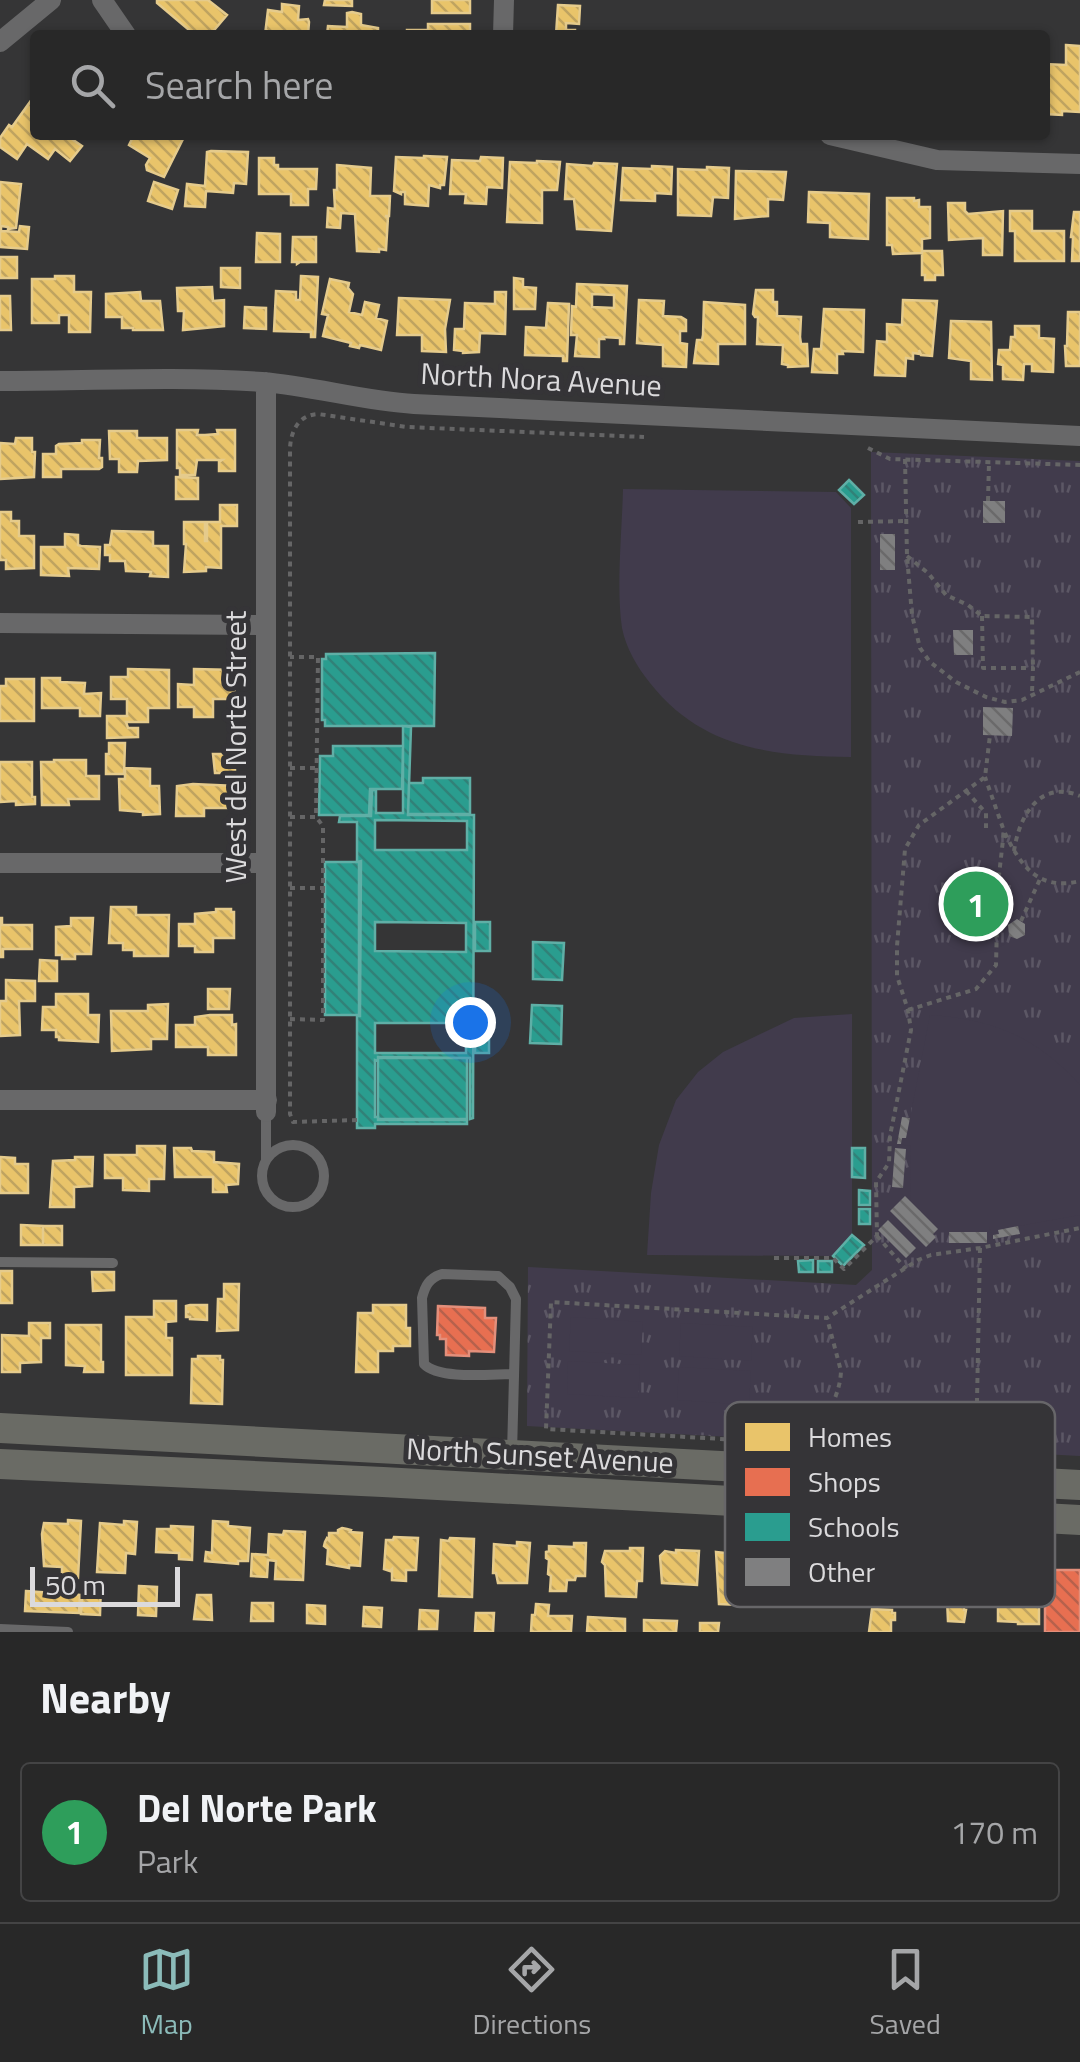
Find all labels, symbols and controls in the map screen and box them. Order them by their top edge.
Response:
search box [30,30,1050,140]
text: Search here [145,56,333,114]
icon: search [65,58,120,113]
street label: North Nora Avenue [419,350,663,408]
street label: West del Norte Street [212,610,258,883]
pin: 1 [944,866,1008,942]
your location [445,997,496,1048]
legend [725,1402,1055,1607]
text: Homes [808,1415,892,1458]
street label: North Sunset Avenue [405,1425,675,1485]
text: Shops [808,1460,881,1503]
text: Schools [808,1505,899,1548]
text: Other [808,1550,875,1593]
scale bar [30,1562,180,1606]
text: 50 m [45,1563,106,1606]
text: Nearby [40,1665,171,1729]
text: Del Norte Park [137,1779,377,1837]
text: 1 [66,1808,83,1856]
text: 170 m [950,1808,1038,1856]
text: Park [137,1837,198,1885]
tab: Map [139,1942,194,2045]
tab: Directions [472,1942,591,2045]
tab: Saved [870,1942,941,2045]

